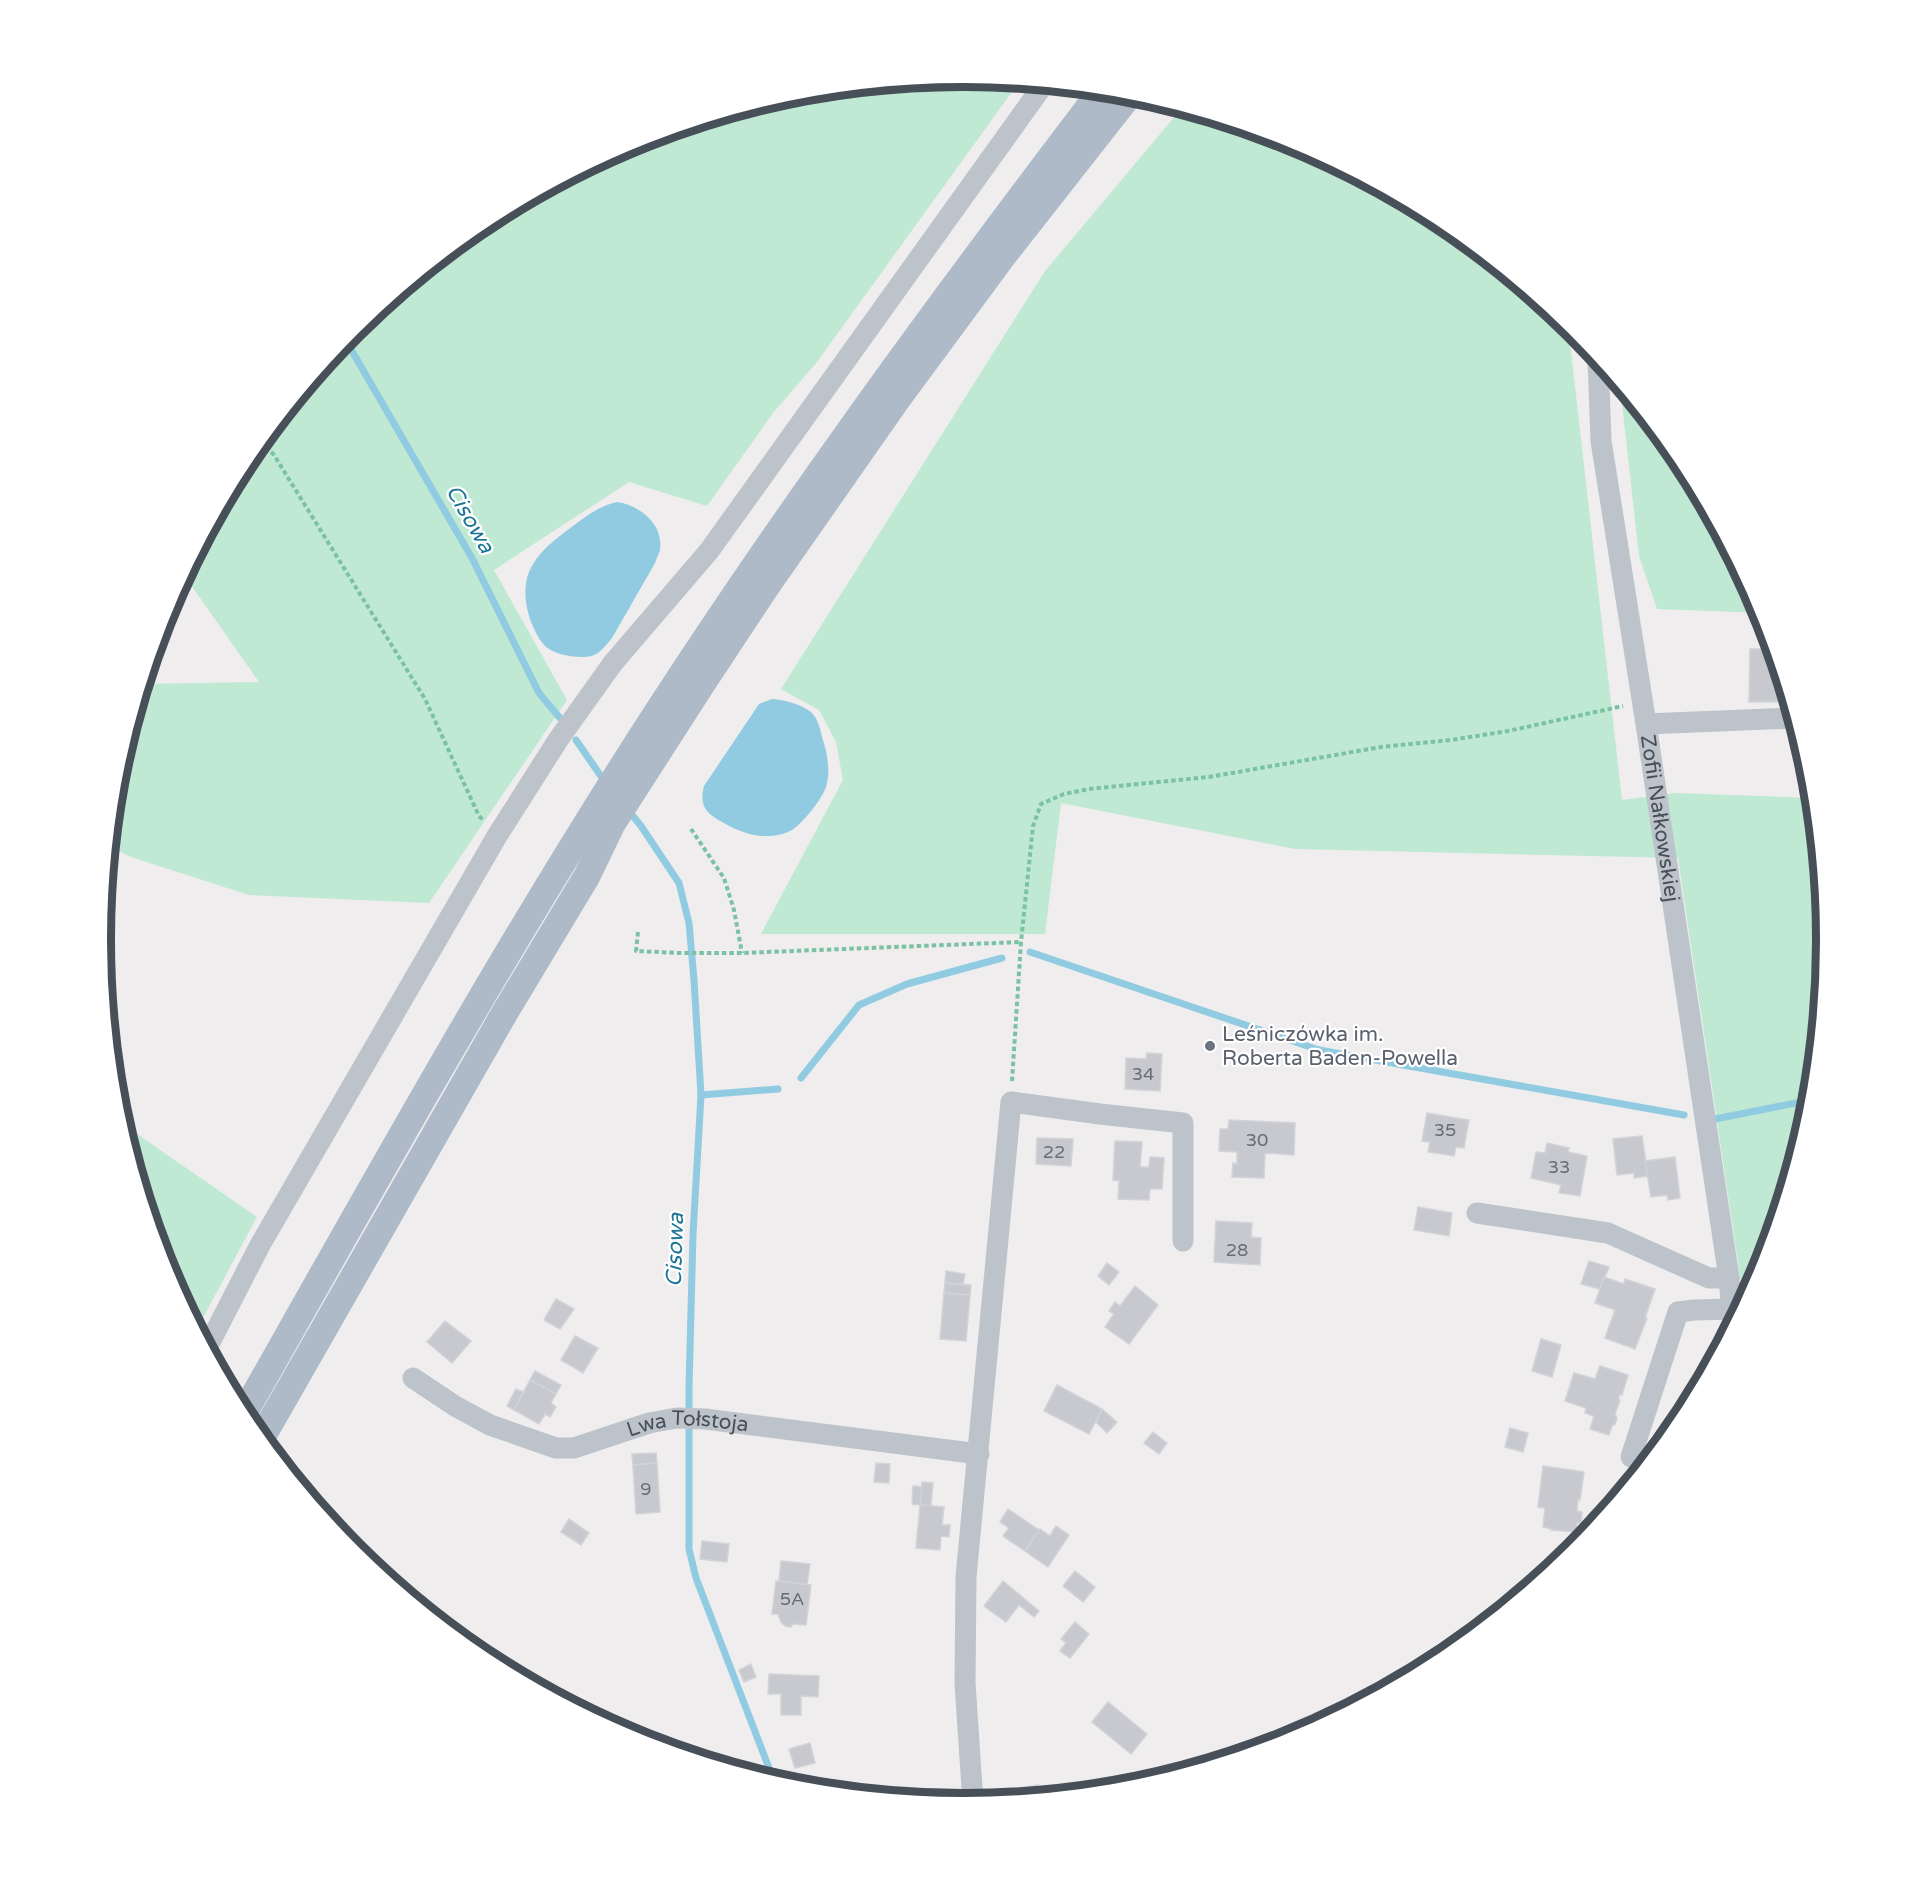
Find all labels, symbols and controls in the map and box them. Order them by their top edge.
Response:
water label: Cisowa [440,480,500,558]
street label: Zofii Nałkowskiej [1635,733,1685,904]
place label: Leśniczówka im. Roberta Baden-Powella [1222,1022,1458,1071]
marker: Leśniczówka im. Roberta Baden-Powella [1203,1039,1217,1053]
house number: 34 [1132,1063,1154,1085]
house number: 35 [1434,1119,1456,1141]
house number: 30 [1246,1129,1268,1151]
house number: 22 [1043,1141,1065,1163]
house number: 33 [1548,1156,1570,1178]
water label: Cisowa [661,1212,689,1288]
house number: 28 [1226,1239,1248,1261]
street label: Lwa Tołstoja [623,1405,750,1442]
house number: 9 [640,1478,652,1500]
house number: 5A [780,1588,804,1610]

